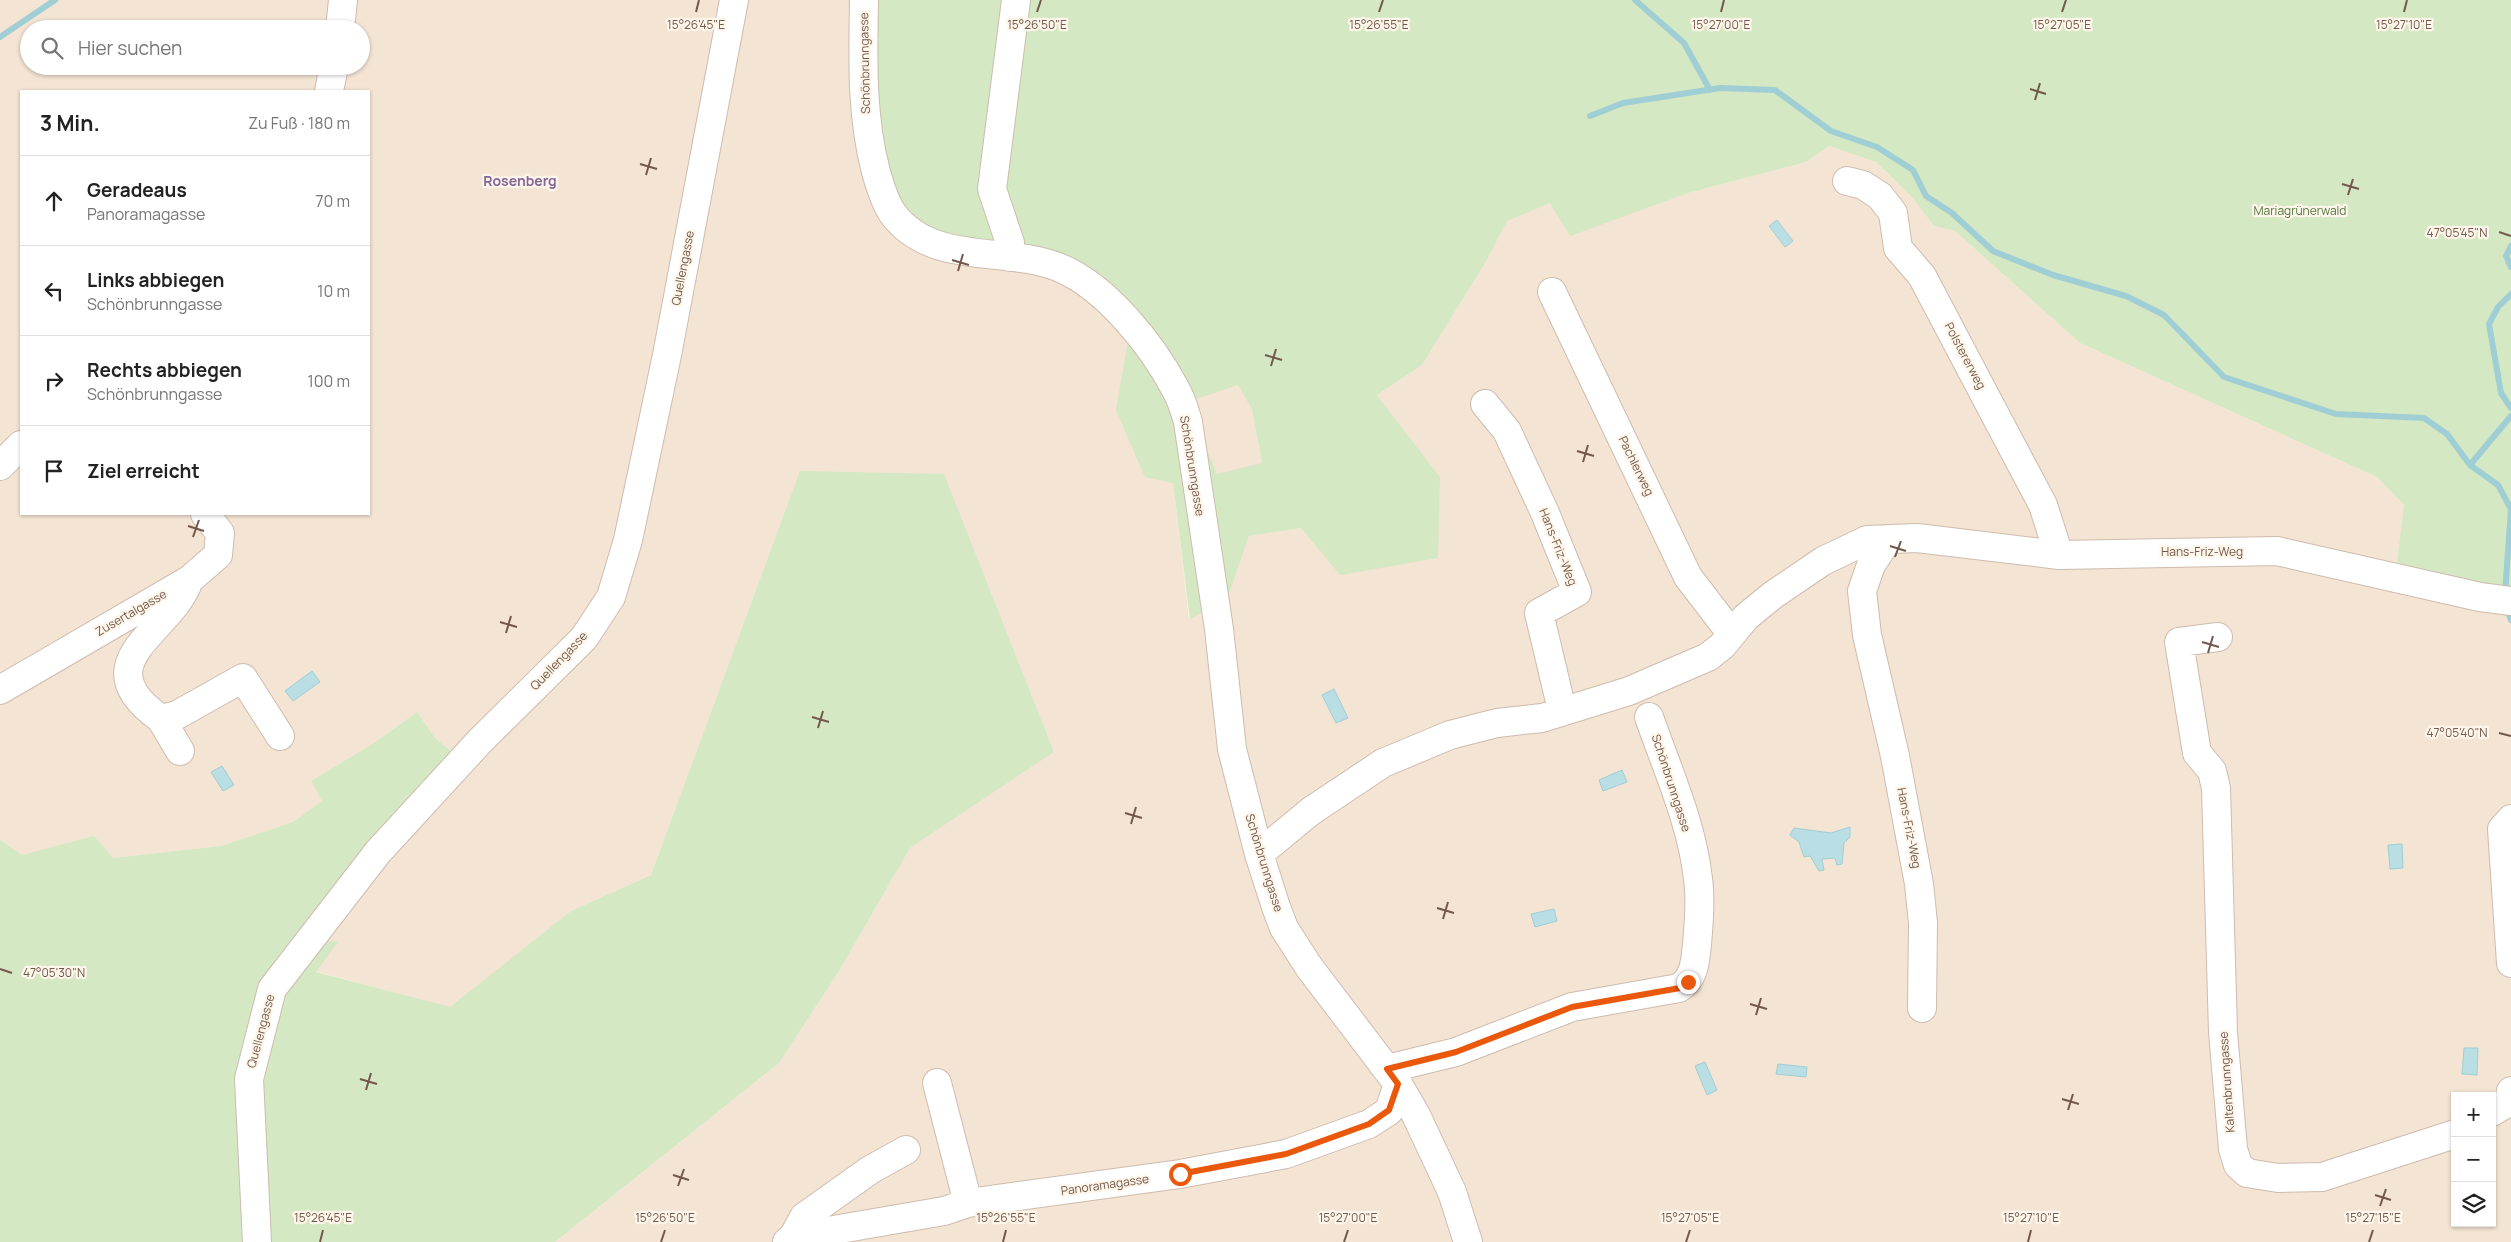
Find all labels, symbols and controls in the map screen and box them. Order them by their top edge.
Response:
street label: Schönbrunngasse [855,12,874,114]
text: 15°26'45"E [667,16,725,33]
text: 15°26'50"E [1007,16,1067,33]
text: 15°26'55"E [1349,16,1409,33]
text: 15°27'00"E [1692,16,1750,33]
text: 15°27'05"E [2033,16,2091,33]
text: 15°27'10"E [2376,16,2432,33]
search box [20,20,370,75]
icon: search [38,34,66,62]
text: Hier suchen [78,35,182,61]
text: 3 Min. [40,109,100,137]
text: Zu Fuß · 180 m [248,112,350,134]
district label: Rosenberg [483,171,557,190]
text: Geradeaus [87,177,187,203]
icon: ahead [40,187,68,215]
text: 70 m [315,190,350,212]
park label: Mariagrünerwald [2254,202,2346,219]
text: Panoramagasse [87,203,205,225]
text: 47°05'45"N [2427,224,2487,241]
street label: Quellengasse [667,229,698,307]
text: Links abbiegen [87,267,224,293]
icon: left [40,277,68,305]
text: 10 m [317,280,350,302]
text: Schönbrunngasse [87,293,222,315]
street label: Polstererweg [1941,319,1990,392]
text: Rechts abbiegen [87,357,242,383]
icon: right [40,367,68,395]
text: 100 m [307,370,350,392]
text: Schönbrunngasse [87,383,222,405]
street label: Schönbrunngasse [1176,414,1209,517]
street label: Pachlerweg [1615,433,1658,499]
icon: arrive [40,457,68,485]
text: Ziel erreicht [87,458,200,484]
street label: Hans-Friz-Weg [1535,506,1582,588]
street label: Hans-Friz-Weg [2161,543,2243,560]
street label: Zusertalgasse [92,585,170,640]
street label: Quellengasse [526,627,591,694]
text: 47°05'40"N [2426,724,2488,741]
street label: Schönbrunngasse [1648,732,1695,834]
street label: Hans-Friz-Weg [1893,786,1926,870]
street label: Schönbrunngasse [1241,812,1287,914]
text: 47°05'30"N [23,964,85,981]
route end [1677,971,1700,994]
street label: Quellengasse [242,992,279,1070]
street label: Kaltenbrunngasse [2214,1031,2239,1133]
map controls [2451,1092,2496,1227]
button: + [2451,1092,2496,1137]
button: − [2451,1137,2496,1182]
route start [1169,1163,1192,1186]
street label: Panoramagasse [1060,1170,1150,1199]
button: layers [2451,1182,2496,1227]
text: 15°26'45"E [294,1209,352,1226]
text: 15°26'50"E [635,1209,695,1226]
text: 15°26'55"E [976,1209,1036,1226]
text: 15°27'00"E [1319,1209,1377,1226]
text: 15°27'05"E [1661,1209,1719,1226]
text: 15°27'10"E [2003,1209,2059,1226]
text: 15°27'15"E [2345,1209,2401,1226]

